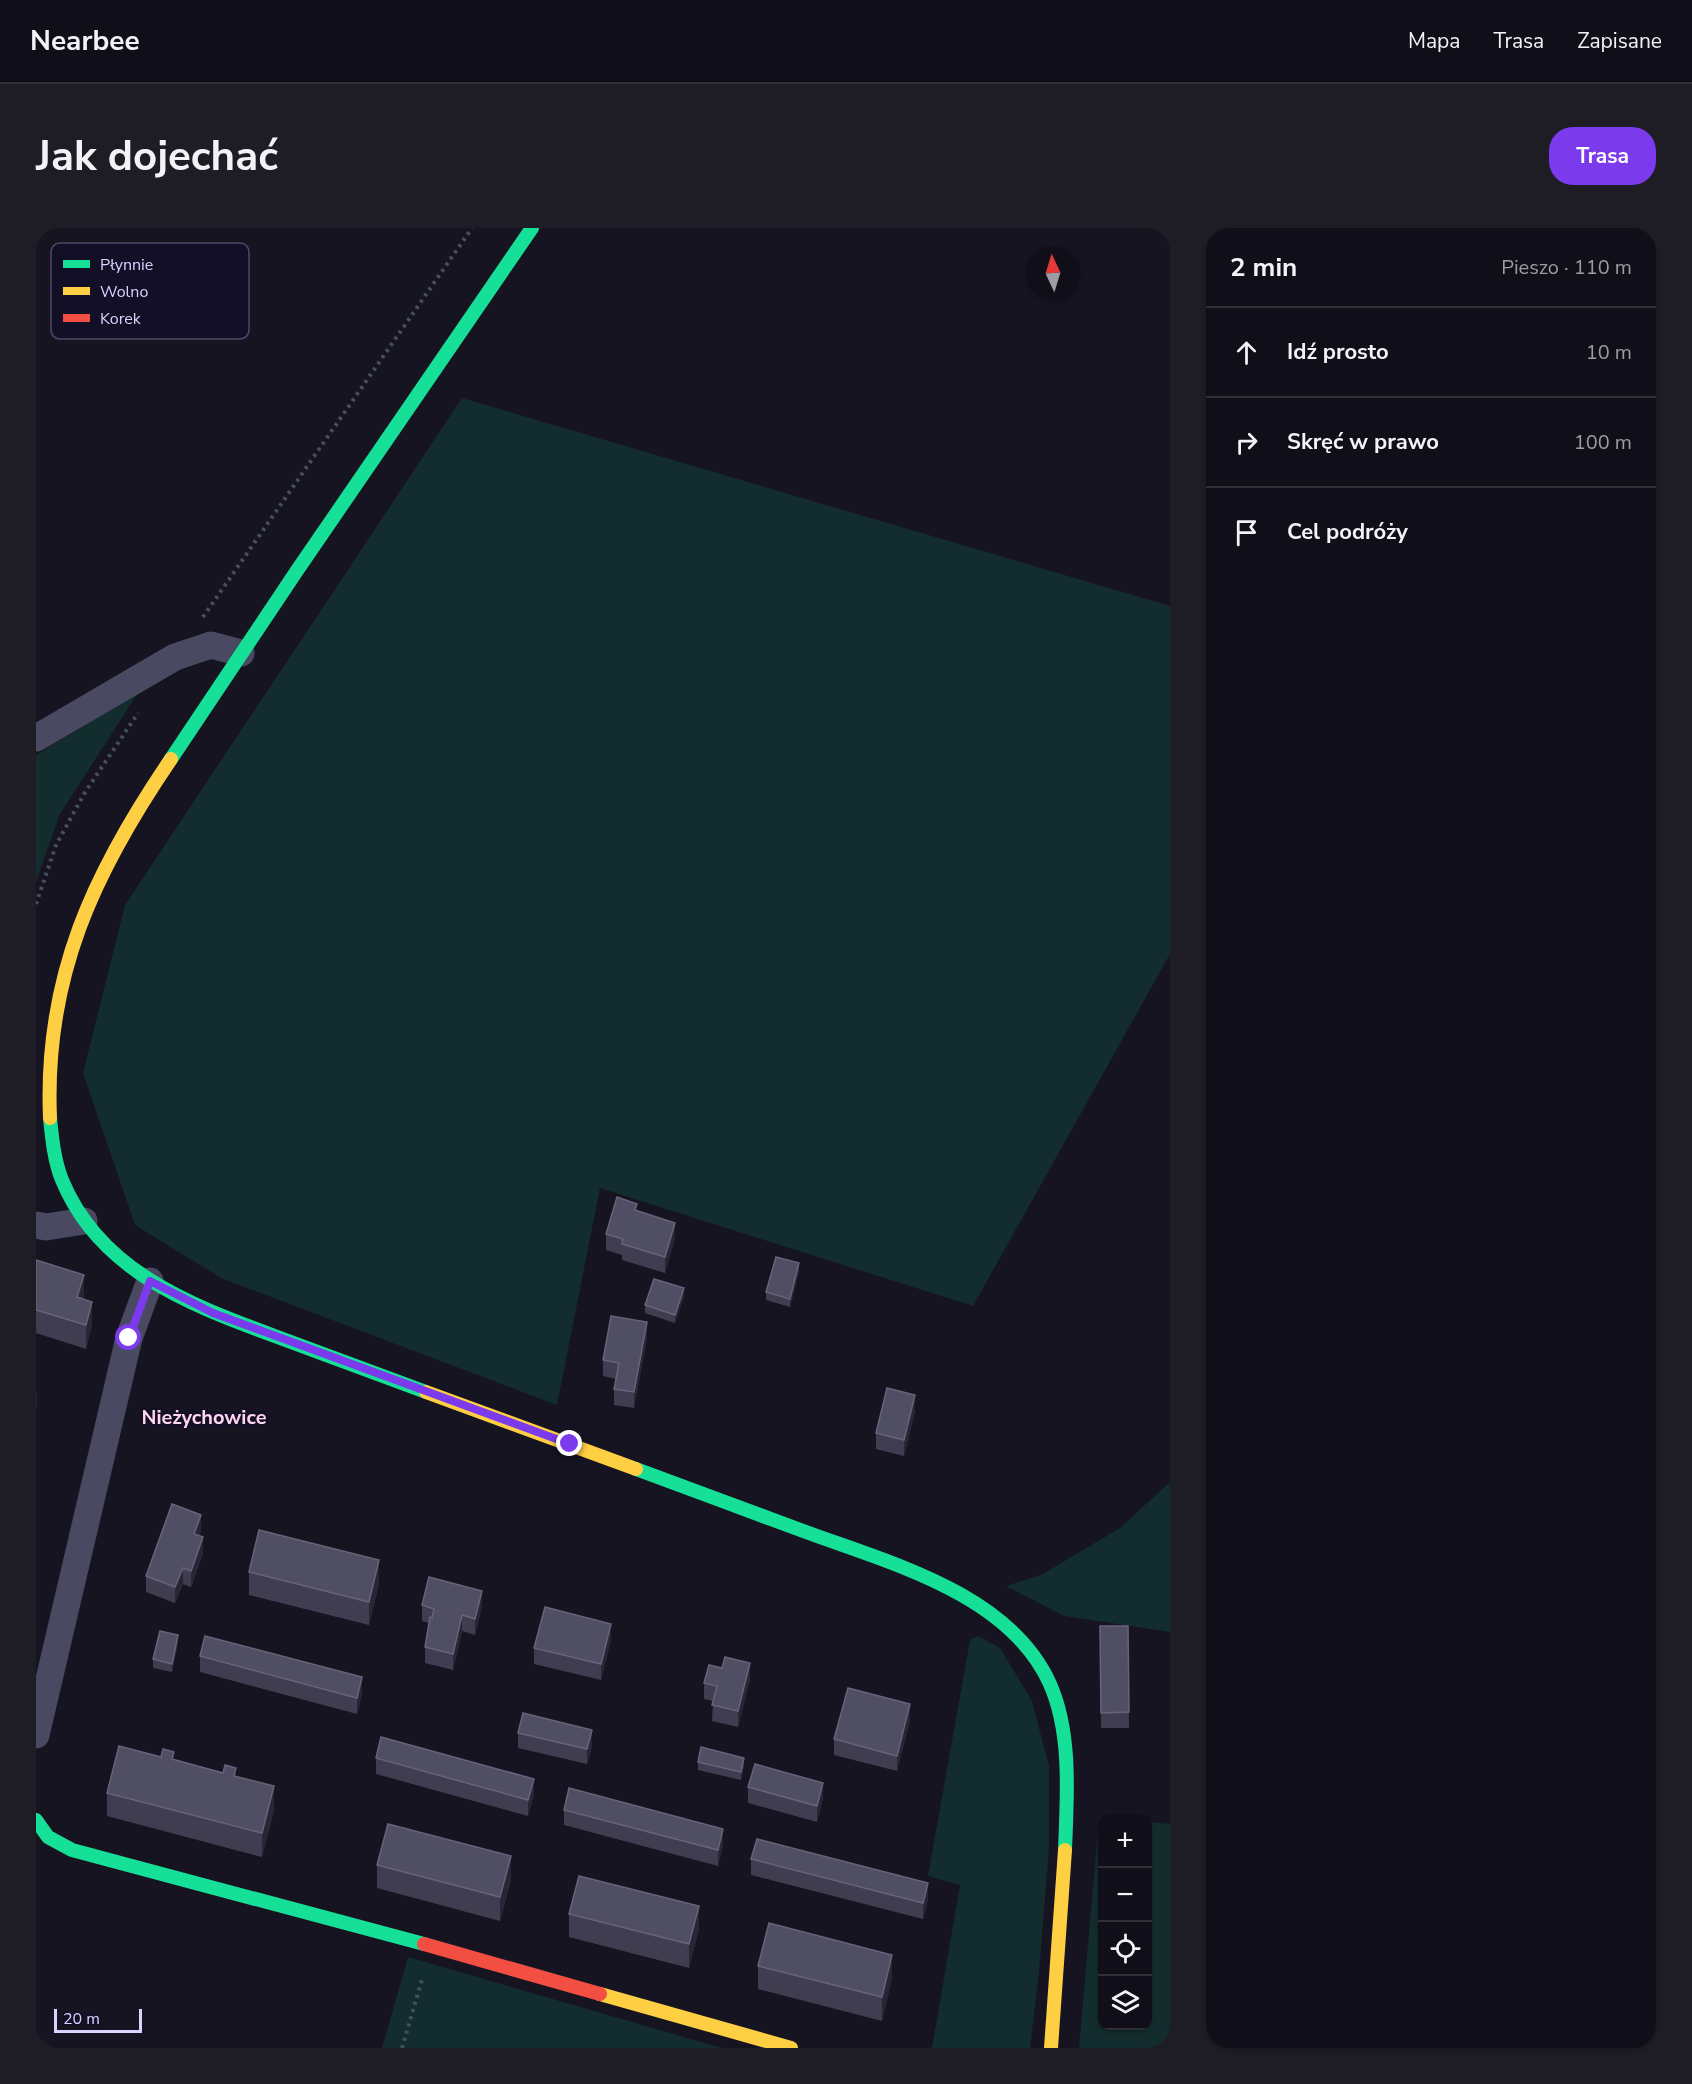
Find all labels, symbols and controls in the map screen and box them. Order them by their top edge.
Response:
text: Nearbee [30,22,140,60]
text: Mapa [1408,27,1460,55]
text: Trasa [1493,27,1544,55]
text: Zapisane [1577,27,1662,55]
button: Trasa [1549,127,1656,185]
text: Jak dojechać [36,128,278,185]
legend [51,243,249,339]
north arrow [1026,246,1080,300]
text: 2 min [1230,250,1297,285]
text: Płynnie [100,254,153,276]
text: Pieszo · 110 m [1501,254,1632,281]
text: Wolno [100,281,148,303]
text: Korek [100,308,142,330]
icon: ahead [1230,336,1263,369]
text: Idź prosto [1287,337,1389,367]
text: 10 m [1586,339,1632,366]
icon: right [1230,426,1263,459]
text: Skręć w prawo [1287,427,1439,457]
text: 100 m [1574,429,1632,456]
icon: arrive [1230,516,1263,549]
text: Cel podróży [1287,517,1408,547]
route start [115,1324,141,1350]
district label: Nieżychowice [141,1404,267,1431]
route end [556,1430,582,1456]
map controls [1098,1814,1152,2030]
button: + [1098,1814,1152,1868]
button: − [1098,1868,1152,1922]
button: locate [1098,1922,1152,1976]
button: layers [1098,1976,1152,2030]
scale bar [54,2006,142,2034]
text: 20 m [63,2008,100,2030]

